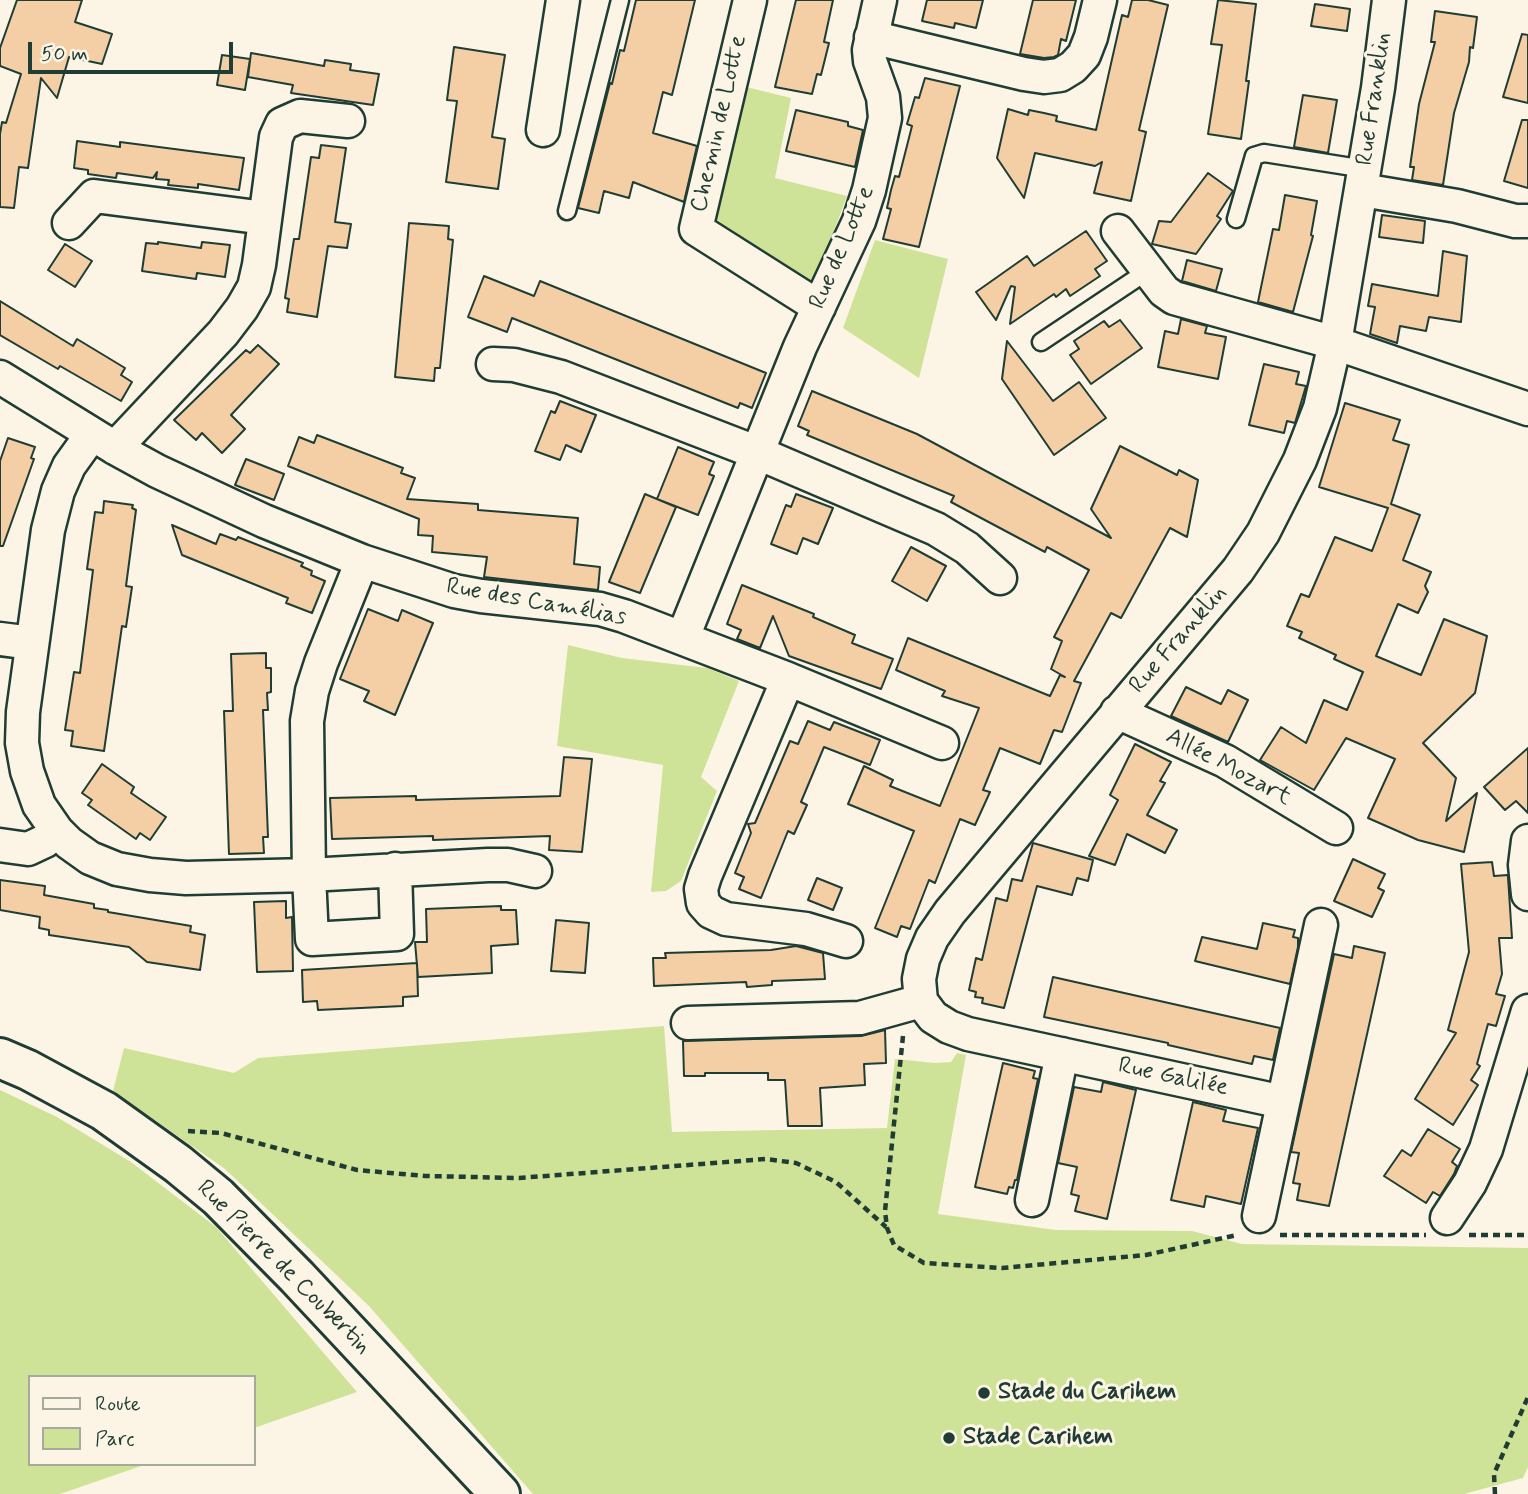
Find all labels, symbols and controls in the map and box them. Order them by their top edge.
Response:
scale bar [32,28,236,72]
street label: Rue Franklin [1351,31,1399,167]
street label: Chemin de Lotte [686,33,754,215]
text: 50 m [41,40,88,68]
street label: Rue de Lotte [804,182,882,314]
street label: Rue des Camélias [444,573,628,633]
street label: Rue Franklin [1124,580,1234,700]
street label: Allée Mozart [1160,723,1296,813]
street label: Rue Galilée [1115,1052,1231,1104]
street label: Rue Pierre de Coubertin [190,1175,376,1361]
legend [28,1375,256,1466]
place label: Stade du Carihem [998,1379,1176,1407]
marker: Stade du Carihem [976,1385,992,1401]
text: Route [95,1390,141,1418]
place label: Stade Carihem [963,1424,1113,1452]
text: Parc [95,1425,135,1453]
marker: Stade Carihem [941,1430,957,1446]

